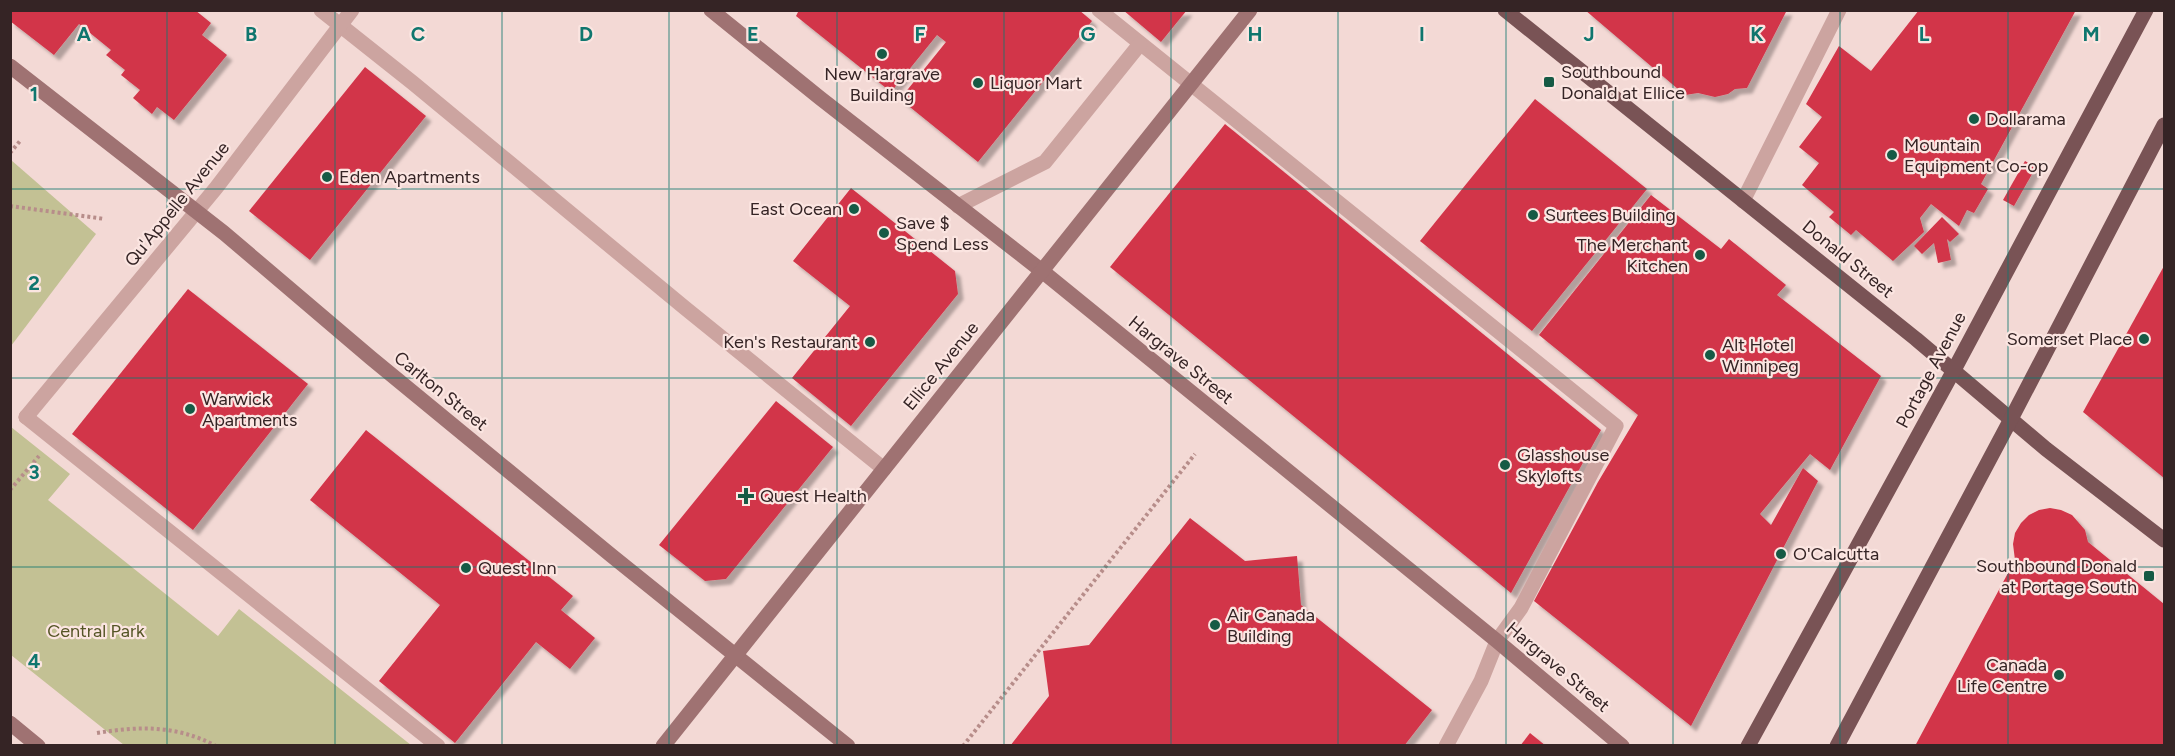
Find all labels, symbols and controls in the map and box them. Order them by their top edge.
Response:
text: A [77,22,92,46]
text: B [245,22,257,46]
text: C [411,22,425,46]
text: D [579,22,593,46]
text: E [747,22,759,46]
text: F [914,22,926,46]
text: G [1081,22,1096,46]
text: H [1248,22,1263,46]
text: I [1419,22,1425,46]
text: J [1583,22,1595,46]
text: K [1750,22,1764,46]
text: L [1919,22,1930,46]
text: M [2082,22,2100,46]
marker: New Hargrave Building [875,47,889,61]
place label: Southbound Donald at Ellice [1561,61,1685,104]
place label: New Hargrave Building [824,63,940,106]
place label: Liquor Mart [990,72,1082,94]
marker: Southbound Donald at Ellice [1542,75,1556,89]
marker: Liquor Mart [971,76,985,90]
text: 1 [30,82,38,106]
place label: Dollarama [1986,108,2066,130]
marker: Dollarama [1967,112,1981,126]
place label: Mountain Equipment Co-op [1904,134,2048,177]
street label: Qu'Appelle Avenue [120,137,234,271]
marker: Mountain Equipment Co-op [1885,148,1899,162]
place label: Eden Apartments [339,166,480,188]
marker: Eden Apartments [320,170,334,184]
place label: East Ocean [750,198,842,220]
marker: East Ocean [847,202,861,216]
place label: Surtees Building [1545,204,1676,226]
marker: Surtees Building [1526,208,1540,222]
place label: Save $ Spend Less [896,212,989,255]
street label: Donald Street [1798,215,1898,303]
marker: Save $ Spend Less [877,226,891,240]
place label: The Merchant Kitchen [1577,234,1688,277]
marker: The Merchant Kitchen [1693,248,1707,262]
text: 2 [28,271,40,295]
street label: Portage Avenue [1891,308,1971,432]
street label: Hargrave Street [1124,311,1238,409]
street label: Ellice Avenue [899,317,984,415]
place label: Somerset Place [2007,328,2132,350]
place label: Ken's Restaurant [723,331,858,353]
marker: Somerset Place [2137,332,2151,346]
place label: Alt Hotel Winnipeg [1722,334,1799,377]
marker: Ken's Restaurant [863,335,877,349]
street label: Carlton Street [390,346,492,436]
marker: Alt Hotel Winnipeg [1703,348,1717,362]
place label: Warwick Apartments [202,388,297,431]
marker: Warwick Apartments [183,402,197,416]
place label: Glasshouse Skylofts [1517,444,1610,487]
marker: Glasshouse Skylofts [1498,458,1512,472]
text: 3 [28,460,40,484]
place label: Quest Health [760,485,867,507]
marker: Quest Health [737,487,755,505]
place label: O'Calcutta [1793,543,1879,565]
marker: O'Calcutta [1774,547,1788,561]
place label: Southbound Donald at Portage South [1976,555,2137,598]
place label: Quest Inn [478,557,557,579]
marker: Quest Inn [459,561,473,575]
marker: Southbound Donald at Portage South [2142,569,2156,583]
place label: Air Canada Building [1227,604,1315,647]
street label: Hargrave Street [1502,617,1614,717]
marker: Air Canada Building [1208,618,1222,632]
park label: Central Park [47,620,145,642]
text: 4 [28,649,41,673]
place label: Canada Life Centre [1957,654,2047,697]
marker: Canada Life Centre [2052,668,2066,682]

